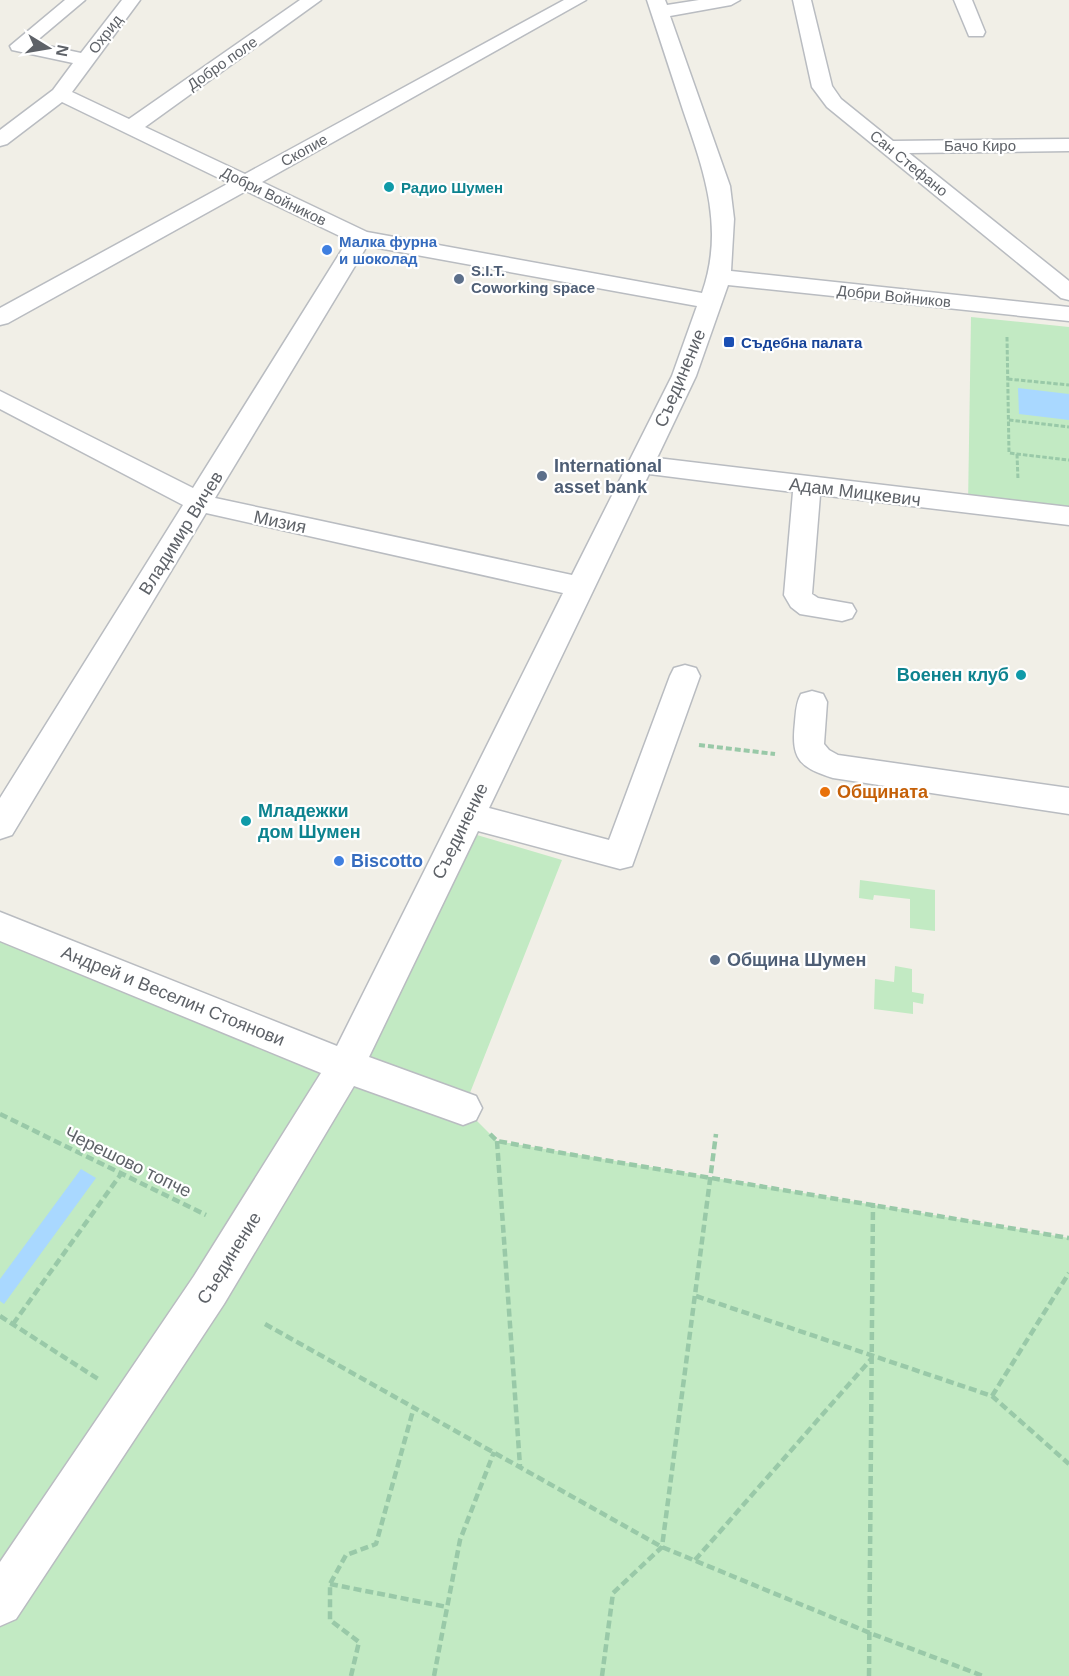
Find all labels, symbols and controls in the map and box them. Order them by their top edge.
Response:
street label: Охрид [85,11,126,57]
north arrow [18,18,78,78]
street label: Добро поле [184,33,260,93]
text: N [53,43,72,58]
street label: Сан Стефано [867,127,951,199]
street label: Скопие [278,130,330,170]
street label: Бачо Киро [944,137,1016,154]
street label: Добри Войников [219,163,329,229]
place label: Радио Шумен [401,179,503,196]
marker: Радио Шумен [382,180,396,194]
place label: Малка фурна и шоколад [339,233,438,267]
marker: Малка фурна и шоколад [320,243,334,257]
place label: S.I.T. Coworking space [471,262,595,296]
marker: S.I.T. Coworking space [452,272,466,286]
street label: Добри Войников [836,282,952,310]
street label: Съединение [650,326,710,430]
place label: Съдебна палата [741,334,863,351]
marker: Съдебна палата [722,335,736,349]
place label: International asset bank [554,456,662,497]
street label: Владимир Вичев [135,468,227,598]
marker: International asset bank [535,469,549,483]
street label: Адам Мицкевич [788,474,922,510]
street label: Мизия [252,507,308,537]
place label: Военен клуб [897,665,1009,685]
marker: Военен клуб [1014,668,1028,682]
street label: Съединение [428,780,492,882]
place label: Общината [837,782,929,802]
marker: Общината [818,785,832,799]
place label: Младежки дом Шумен [258,801,361,842]
marker: Младежки дом Шумен [239,814,253,828]
place label: Biscotto [351,851,423,871]
marker: Biscotto [332,854,346,868]
street label: Андрей и Веселин Стоянови [59,942,287,1050]
place label: Община Шумен [727,950,866,970]
marker: Община Шумен [708,953,722,967]
street label: Черешово топче [62,1123,194,1201]
street label: Съединение [193,1208,265,1308]

